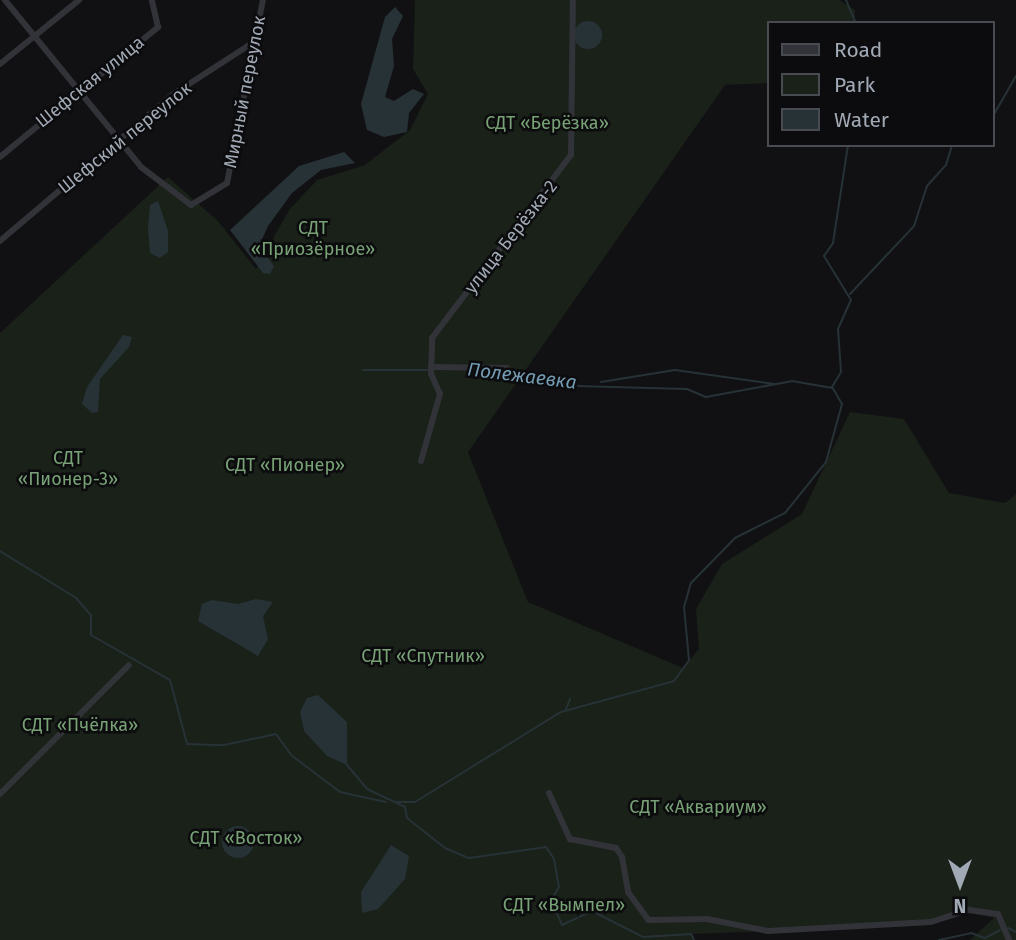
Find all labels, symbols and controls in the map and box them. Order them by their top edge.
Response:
street label: Мирный переулок [220,14,270,170]
legend [768,21,995,147]
street label: Шефская улица [31,32,149,132]
text: Road [834,37,882,63]
text: Park [834,72,875,98]
street label: Шефский переулок [54,78,196,198]
text: Water [834,107,889,133]
park label: СДТ «Берёзка» [485,112,609,134]
street label: улица Берёзка-2 [460,176,562,298]
park label: СДТ «Приозёрное» [251,218,375,260]
water label: Полежаевка [466,358,578,394]
park label: СДТ «Пионер-3» [18,448,118,490]
park label: СДТ «Пионер» [225,454,345,476]
park label: СДТ «Спутник» [361,645,485,667]
park label: СДТ «Пчёлка» [22,714,138,736]
park label: СДТ «Аквариум» [629,796,767,818]
park label: СДТ «Восток» [189,827,303,849]
north arrow [925,849,995,919]
park label: СДТ «Вымпел» [503,894,625,916]
text: N [954,894,966,917]

